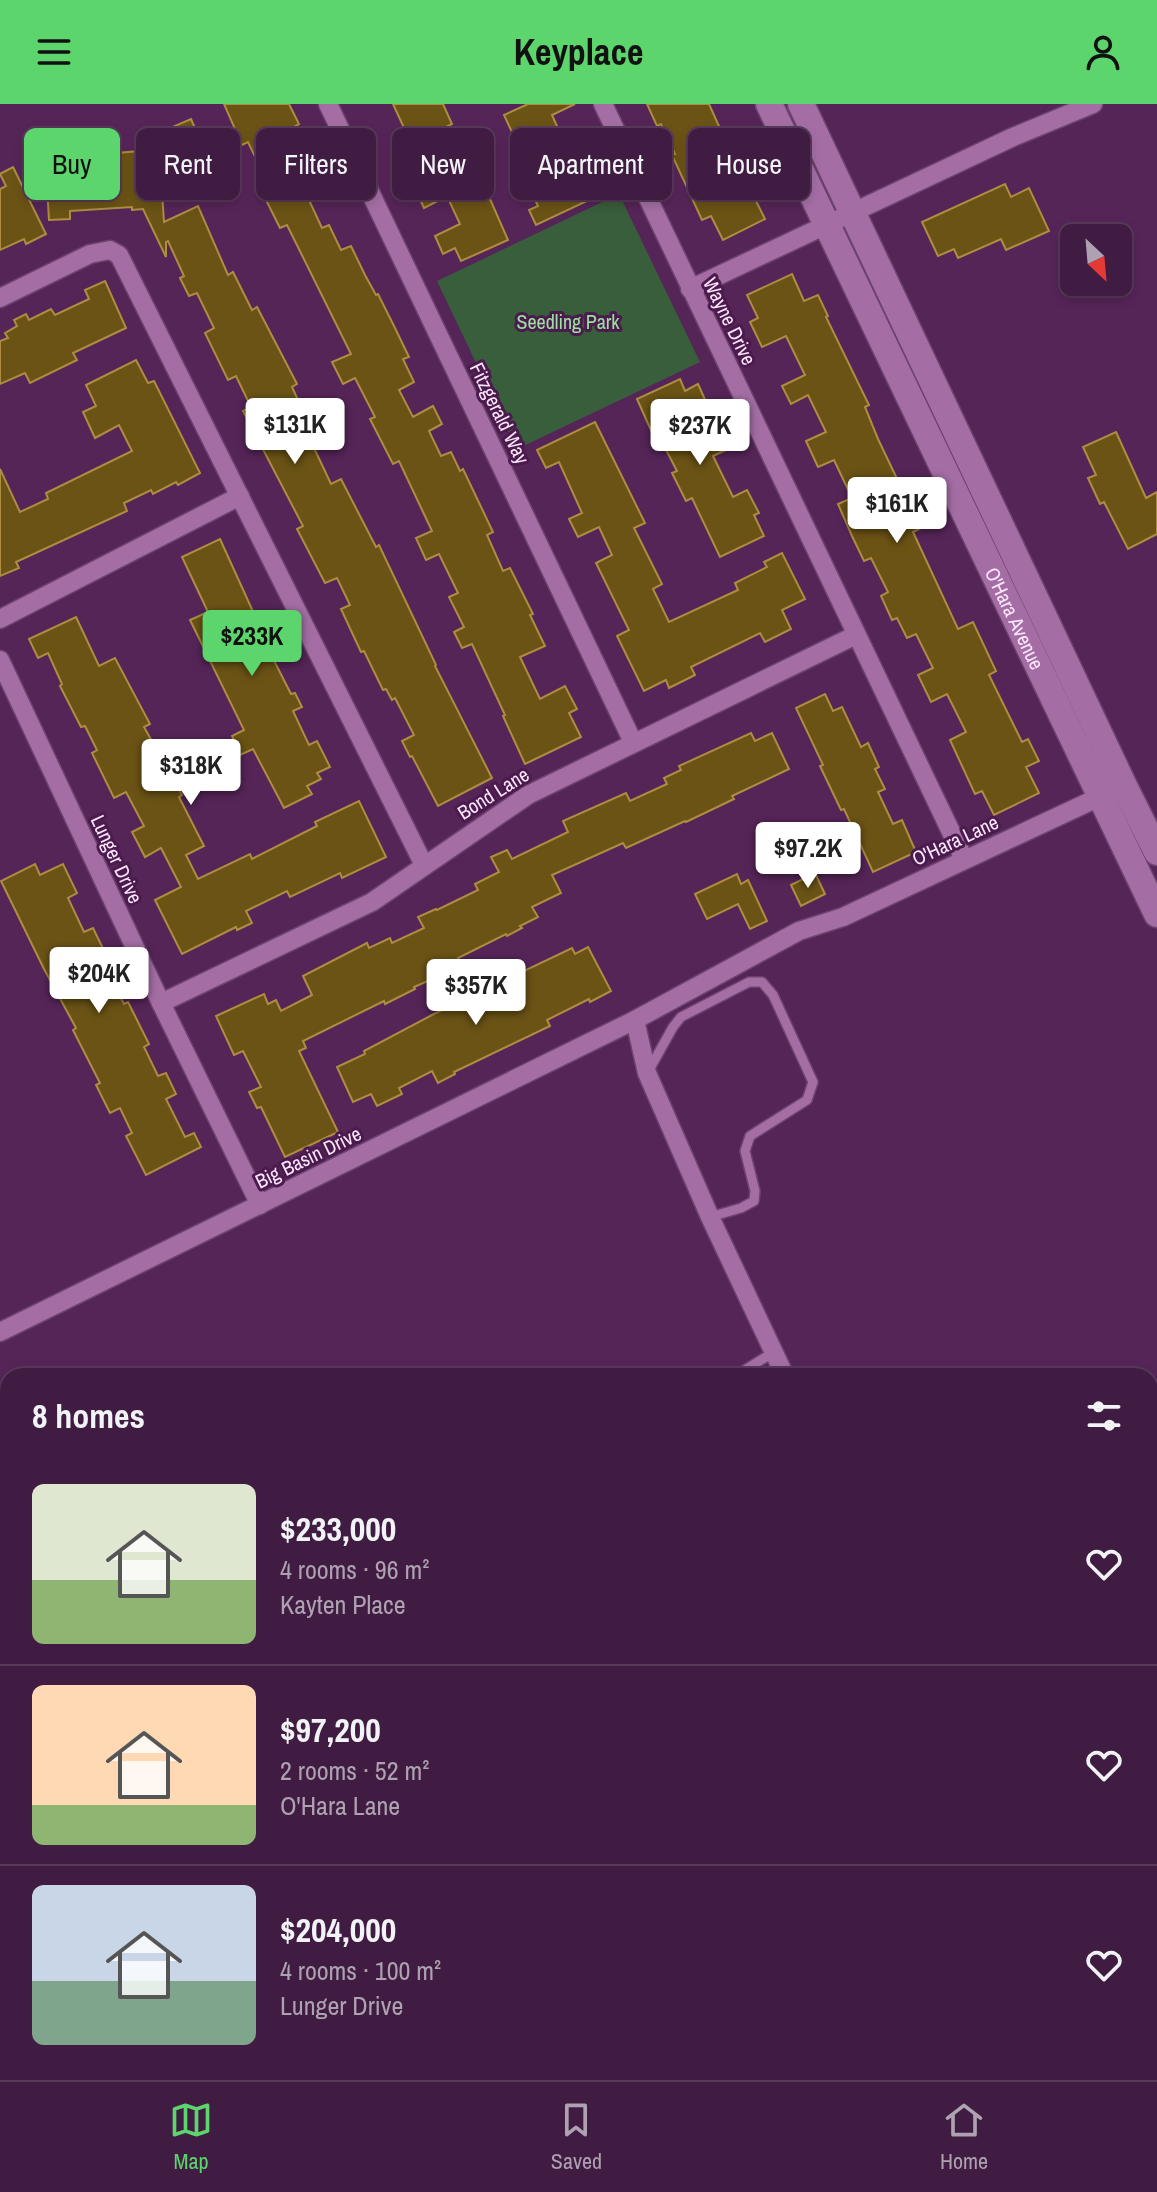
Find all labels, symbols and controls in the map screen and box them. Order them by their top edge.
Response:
text: Keyplace [514,28,643,76]
icon: menu [32,30,76,74]
icon: person [1081,30,1125,74]
chip: Buy [24,128,120,200]
chip: Rent [136,128,240,200]
chip: Filters [256,128,376,200]
chip: New [392,128,494,200]
chip: Apartment [510,128,672,200]
chip: House [688,128,810,200]
north arrow [1060,224,1132,296]
map controls [1060,224,1132,296]
street label: Wayne Drive [697,273,763,369]
park label: Seedling Park [516,308,620,335]
street label: Fitzgerald Way [464,358,537,469]
pin: $131K [239,398,351,466]
pin: $237K [644,399,756,467]
text: $131K [264,406,326,441]
text: $237K [669,407,731,442]
pin: $161K [841,477,953,545]
text: $161K [866,485,928,520]
street label: O'Hara Avenue [979,562,1051,674]
pin: $233K [196,610,308,678]
text: $233K [221,618,283,653]
pin: $318K [135,739,247,807]
text: $318K [160,747,222,782]
street label: Bond Lane [452,761,534,825]
street label: O'Hara Lane [907,808,1003,872]
street label: Lunger Drive [85,810,149,908]
pin: $97.2K [743,822,873,890]
text: $97.2K [774,830,842,865]
pin: $204K [43,947,155,1015]
text: $204K [68,955,130,990]
pin: $357K [420,959,532,1027]
text: $357K [445,967,507,1002]
street label: Big Basin Drive [250,1120,366,1194]
text: 8 homes [32,1393,145,1439]
icon: filters [1082,1394,1126,1438]
text: $233,000 [280,1506,396,1552]
icon: home [96,1516,192,1612]
icon: heart [1082,1542,1126,1586]
text: 4 rooms · 96 m² [280,1552,429,1587]
text: Kayten Place [280,1587,406,1622]
text: $97,200 [280,1707,381,1753]
icon: home [96,1717,192,1813]
icon: heart [1082,1743,1126,1787]
text: 2 rooms · 52 m² [280,1753,429,1788]
text: O'Hara Lane [280,1788,400,1823]
text: $204,000 [280,1907,396,1953]
icon: home [96,1917,192,2013]
icon: heart [1082,1943,1126,1987]
text: 4 rooms · 100 m² [280,1953,441,1988]
text: Lunger Drive [280,1988,403,2023]
tab: Map [169,2098,213,2176]
tab: Saved [551,2098,602,2176]
tab: Home [940,2098,988,2176]

